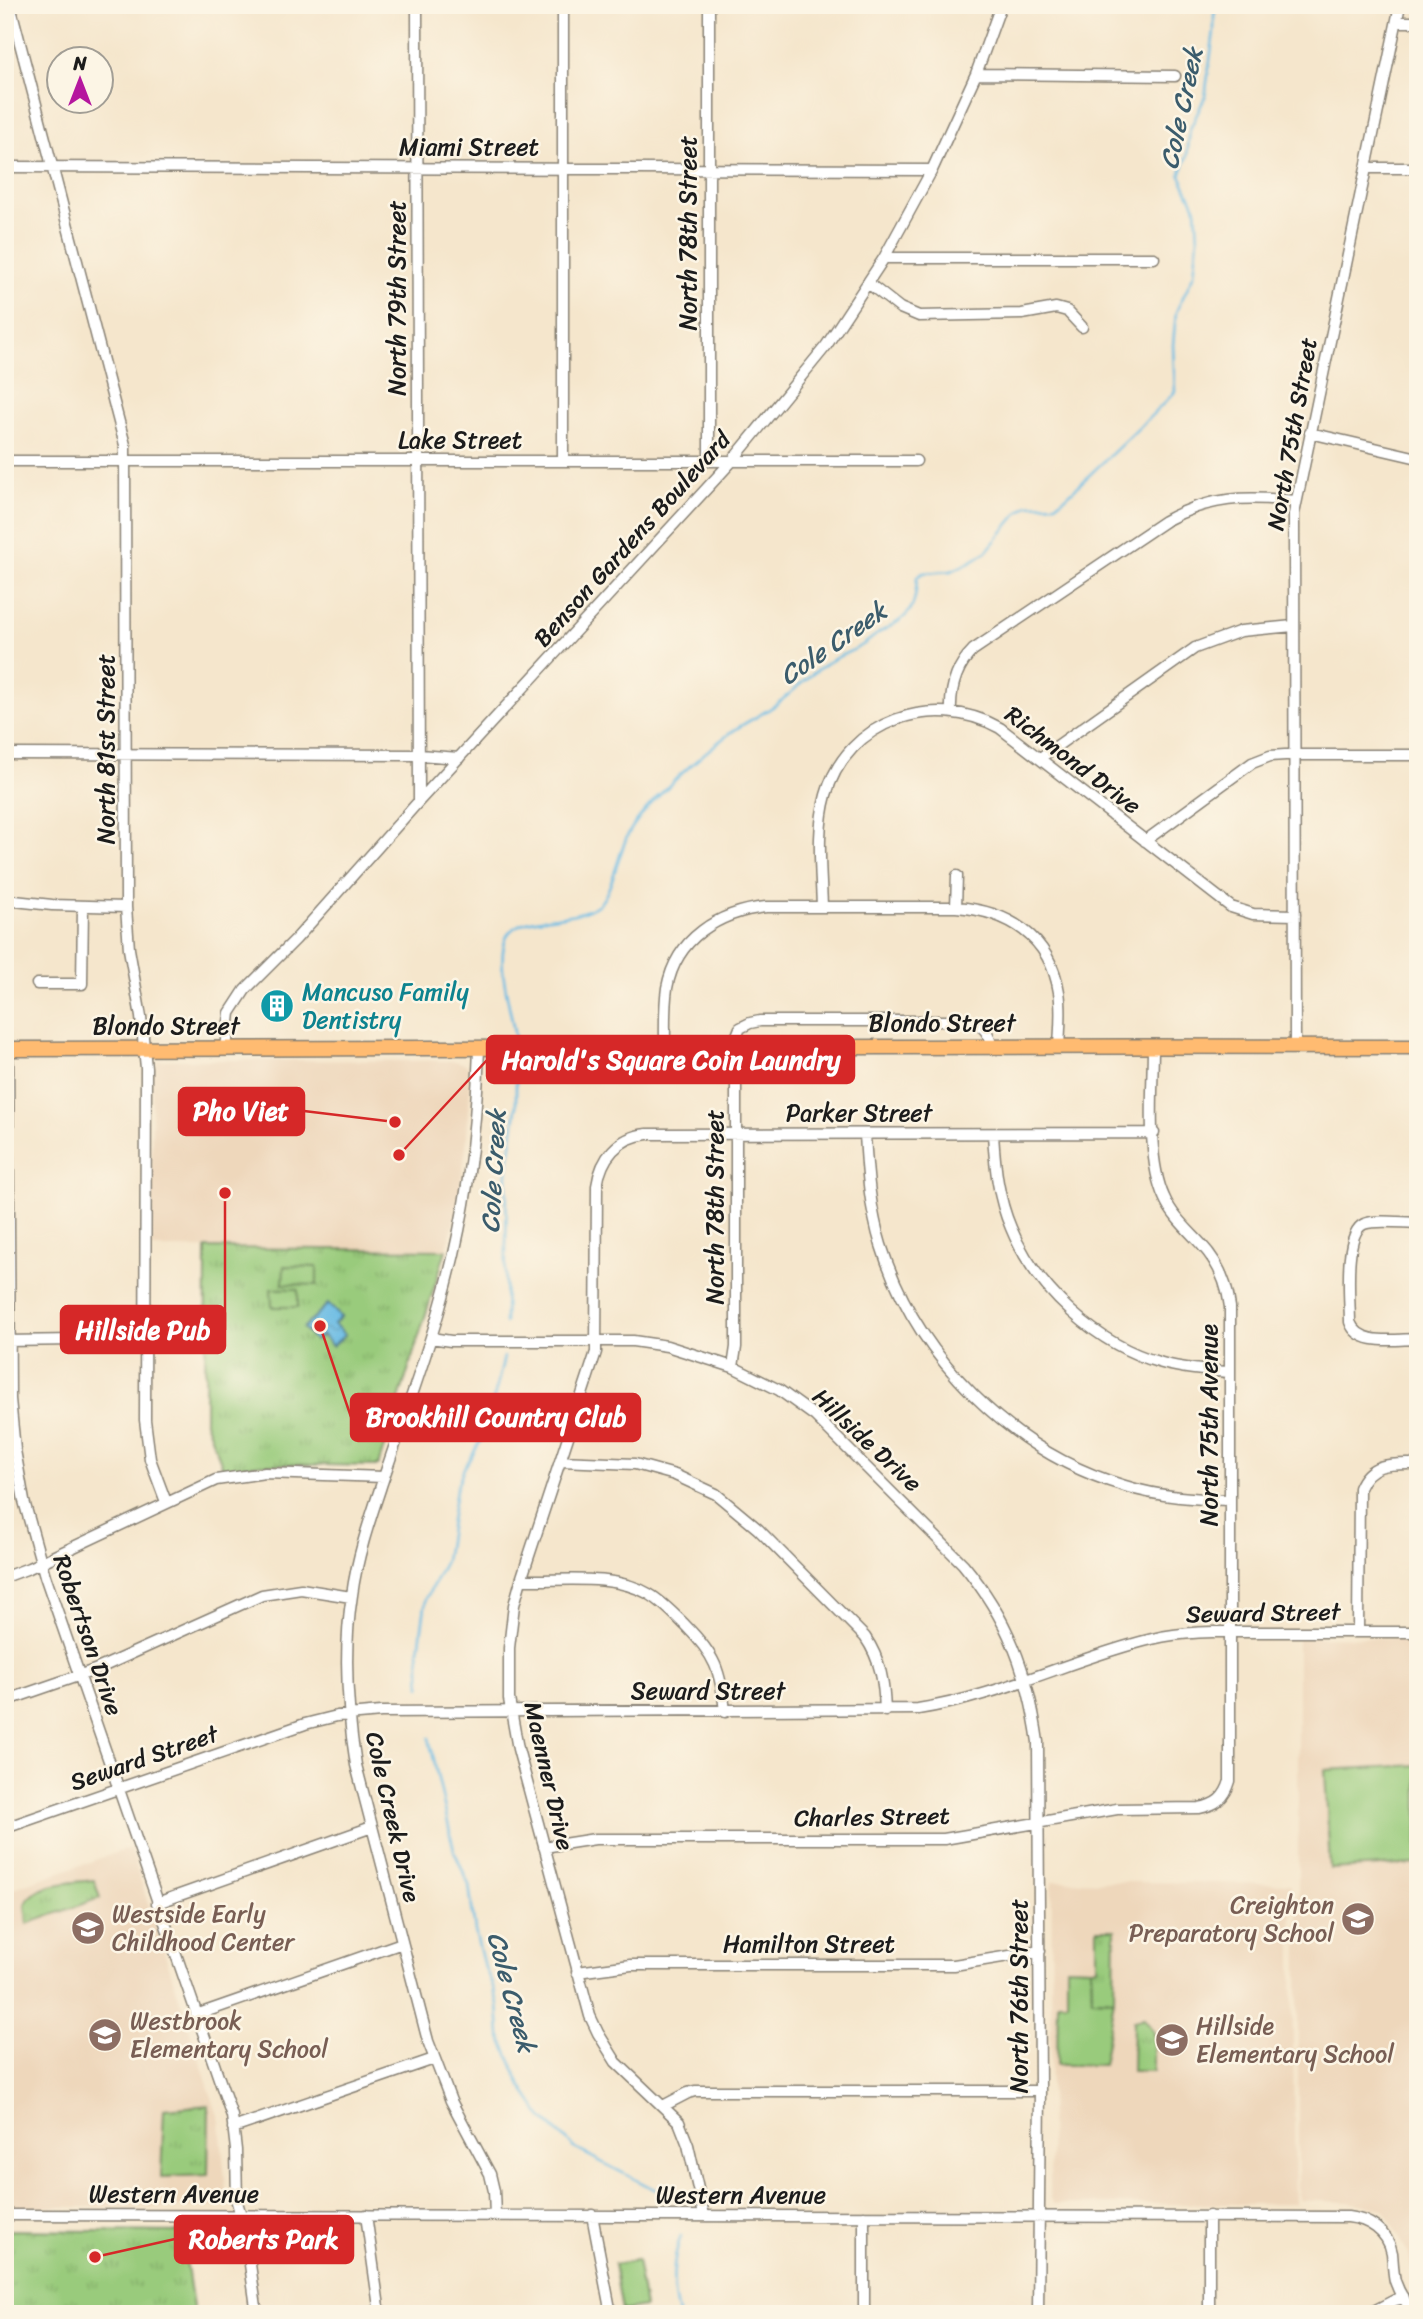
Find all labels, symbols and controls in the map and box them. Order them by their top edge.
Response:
water label: Cole Creek [1146,41,1217,173]
north arrow [46,46,116,116]
text: N [72,47,87,80]
street label: Miami Street [399,126,539,168]
street label: North 78th Street [667,135,709,331]
street label: North 79th Street [376,200,418,396]
street label: North 75th Street [1254,334,1330,534]
street label: Lake Street [398,419,522,461]
street label: Benson Gardens Boulevard [523,420,742,657]
water label: Cole Creek [769,587,899,697]
street label: North 81st Street [85,654,127,844]
street label: Richmond Drive [995,694,1151,826]
place label: Mancuso Family Dentistry [302,971,469,1041]
building icon: Mancuso Family Dentistry [258,987,296,1025]
street label: Blondo Street [868,1002,1017,1044]
street label: Blondo Street [92,1005,241,1047]
callout: Harold's Square Coin Laundry [487,1036,854,1083]
text: Harold's Square Coin Laundry [501,1037,841,1083]
callout: Pho Viet [179,1088,304,1135]
text: Pho Viet [193,1088,290,1134]
street label: Parker Street [786,1092,934,1134]
water label: Cole Creek [467,1106,519,1234]
street label: North 78th Street [694,1109,736,1305]
callout: Hillside Pub [61,1306,225,1353]
text: Hillside Pub [76,1307,211,1353]
street label: North 75th Avenue [1188,1323,1230,1526]
street label: Hillside Drive [802,1377,932,1503]
callout: Brookhill Country Club [351,1394,640,1441]
text: Brookhill Country Club [366,1394,626,1440]
street label: Robertson Drive [41,1549,135,1721]
street label: Seward Street [1185,1591,1342,1635]
street label: Seward Street [631,1670,787,1712]
street label: Maenner Drive [511,1697,587,1855]
street label: Seward Street [64,1713,225,1803]
street label: Cole Creek Drive [353,1728,433,1907]
street label: Charles Street [794,1795,950,1839]
place label: Creighton Preparatory School [1129,1884,1335,1954]
place label: Westside Early Childhood Center [112,1893,296,1963]
street label: North 76th Street [998,1899,1040,2093]
school or university icon: Creighton Preparatory School [1339,1900,1377,1938]
school or university icon: Westside Early Childhood Center [69,1909,107,1947]
street label: Hamilton Street [723,1923,895,1965]
water label: Cole Creek [474,1926,551,2060]
place label: Westbrook Elementary School [130,2000,329,2070]
place label: Hillside Elementary School [1196,2005,1395,2075]
school or university icon: Westbrook Elementary School [86,2016,124,2054]
school or university icon: Hillside Elementary School [1153,2021,1191,2059]
street label: Western Avenue [89,2173,259,2215]
street label: Western Avenue [656,2174,826,2216]
callout: Roberts Park [175,2216,353,2263]
text: Roberts Park [188,2216,339,2262]

